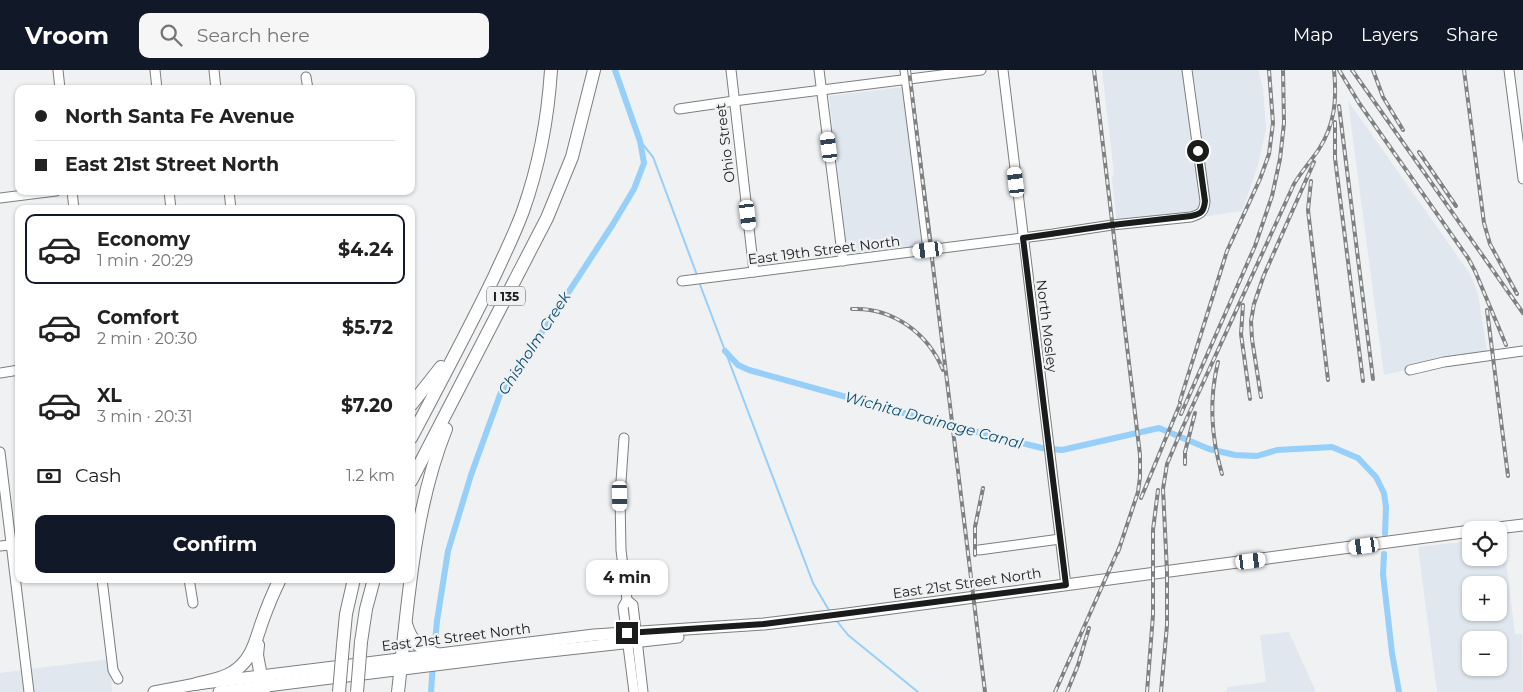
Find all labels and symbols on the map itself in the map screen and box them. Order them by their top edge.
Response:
street label: Ohio Street [711,102,739,184]
car [819,131,838,163]
route start [1187,140,1209,162]
car [1006,166,1025,198]
car [738,199,757,231]
street label: East 19th Street North [747,232,901,268]
car [912,241,943,259]
street label: North Mosley [1032,279,1062,374]
road number: I 135 [487,287,525,306]
water label: Chisholm Creek [494,287,575,398]
water label: Wichita Drainage Canal [843,387,1025,453]
car [612,481,627,511]
car [1348,536,1379,556]
car [1235,552,1266,570]
callout: 4 min [586,560,668,596]
street label: East 21st Street North [891,564,1043,602]
street label: East 21st Street North [380,619,532,655]
route end [616,622,638,644]

